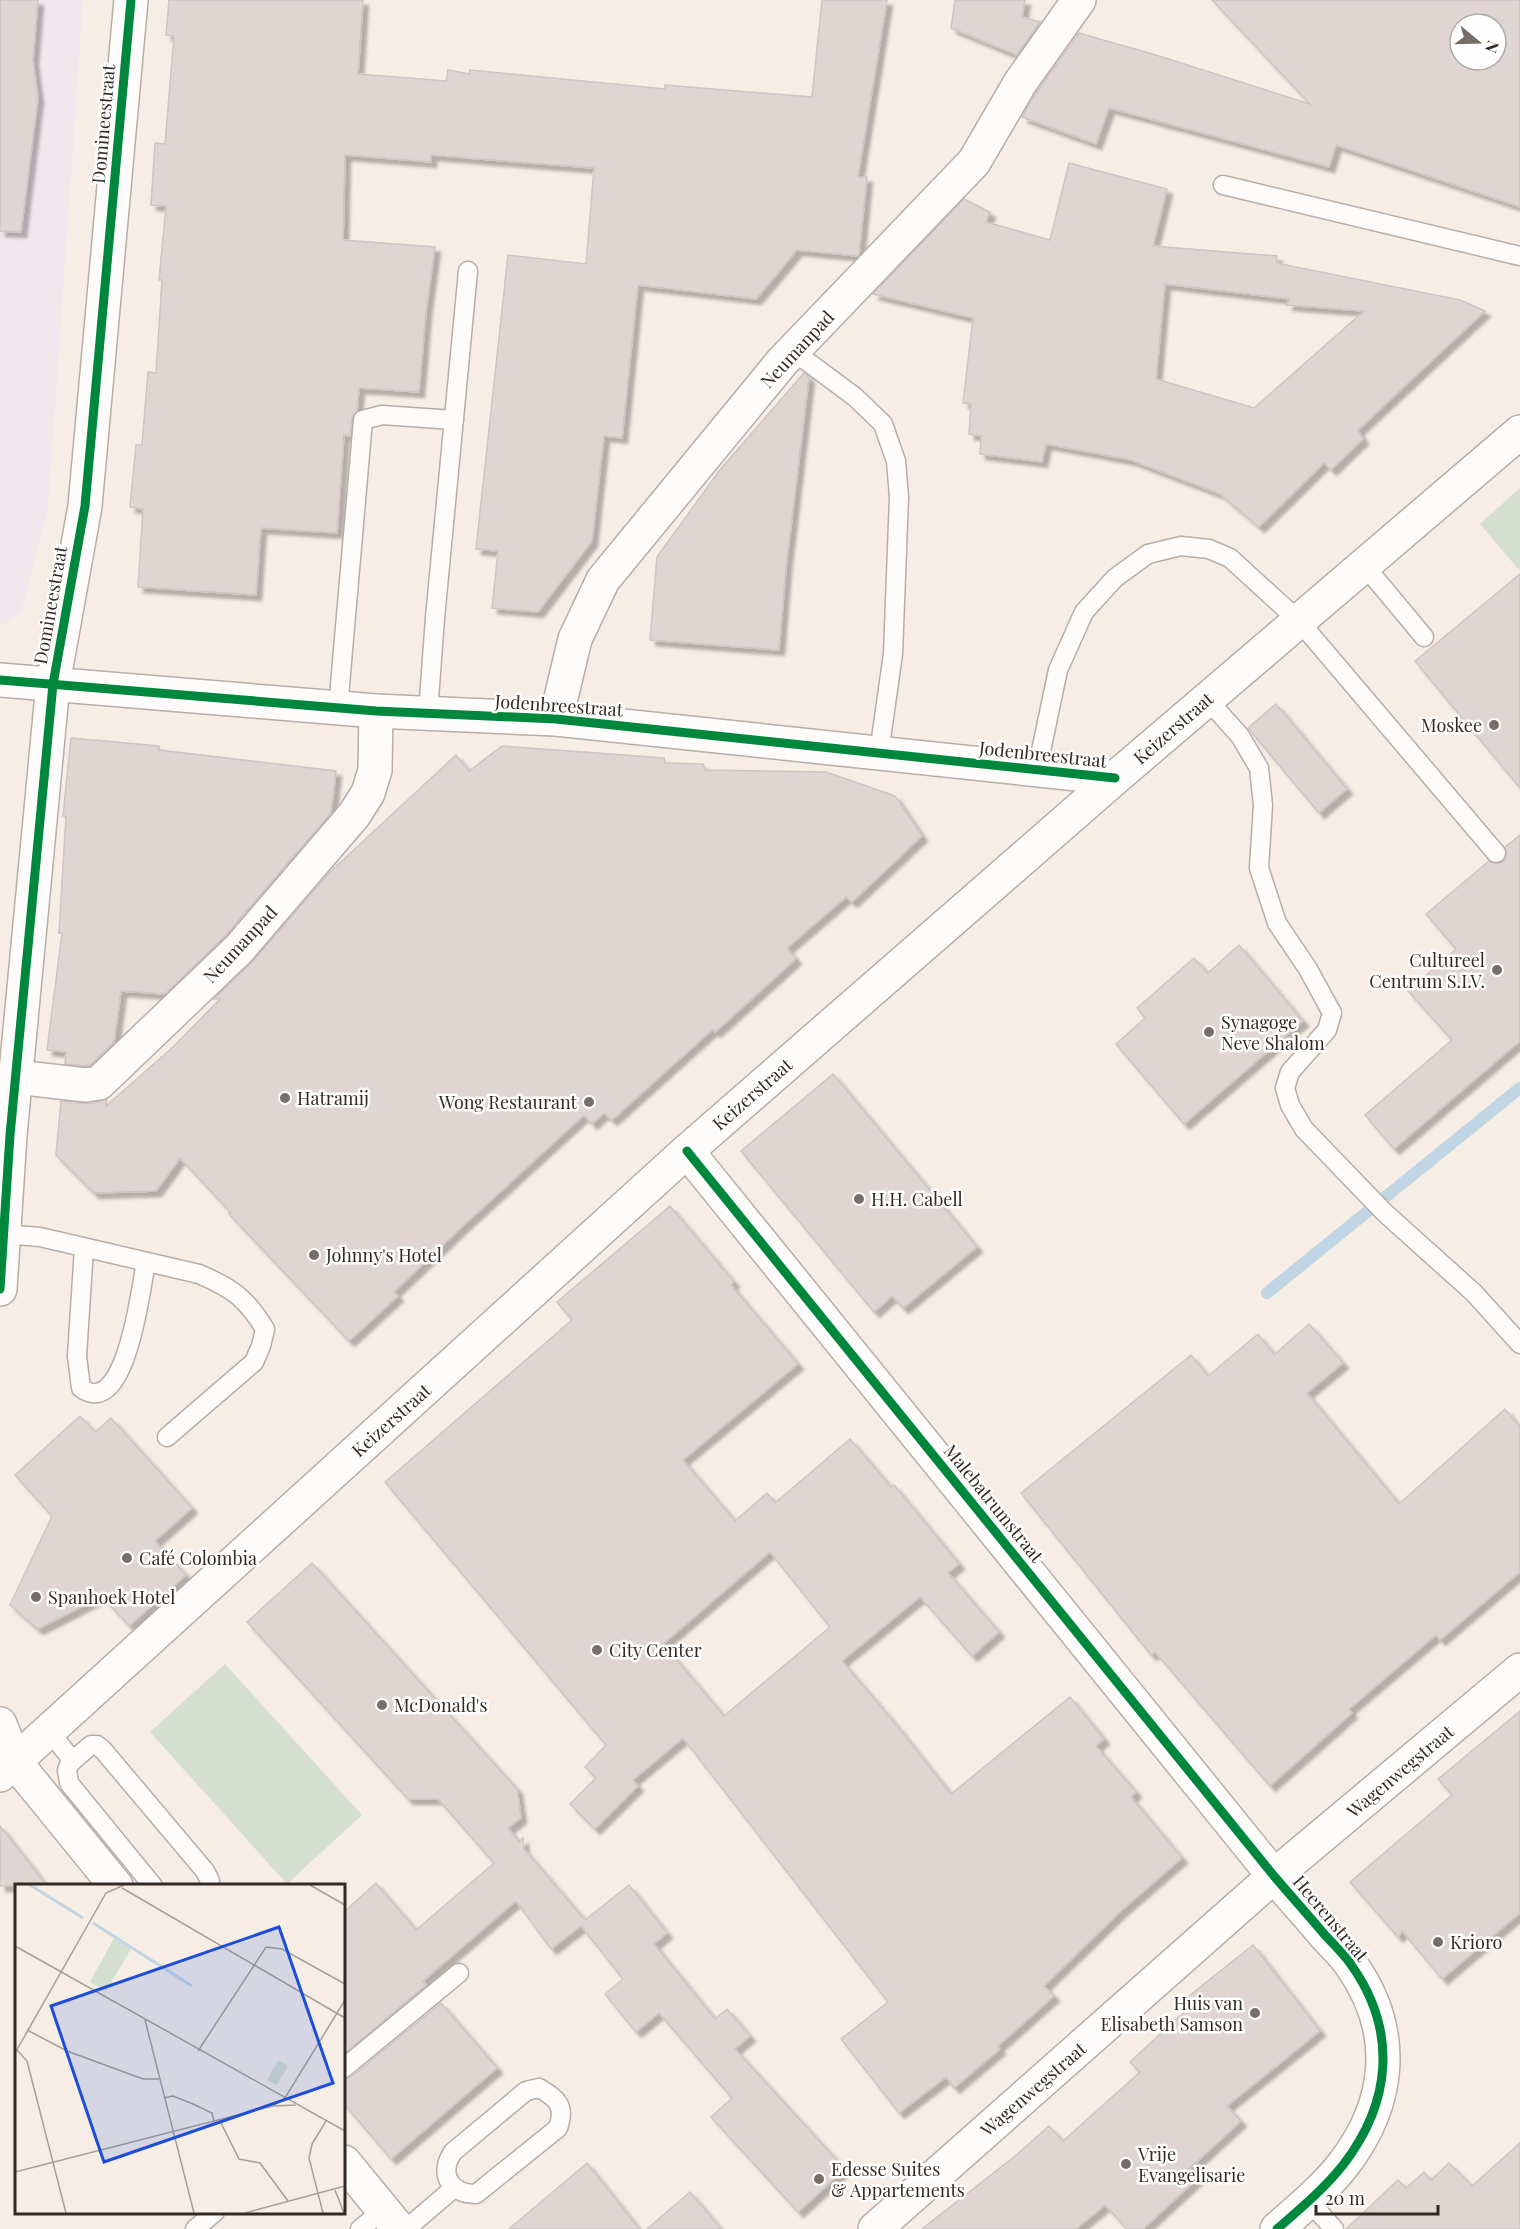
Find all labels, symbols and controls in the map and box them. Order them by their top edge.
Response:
north arrow [1448,12,1508,72]
text: N [1481,38,1504,56]
street label: Domineestraat [86,63,120,185]
street label: Neumanpad [755,305,839,393]
street label: Domineestraat [28,543,72,666]
street label: Keizerstraat [1128,686,1219,769]
street label: Jodenbreestraat [493,688,625,721]
place label: Moskee [1421,713,1482,737]
marker: Moskee [1487,718,1501,732]
street label: Jodenbreestraat [977,735,1109,773]
street label: Neumanpad [198,900,282,988]
place label: Cultureel Centrum S.I.V. [1369,948,1485,993]
marker: Cultureel Centrum S.I.V. [1490,963,1504,977]
place label: Synagoge Neve Shalom [1221,1010,1325,1055]
marker: Synagoge Neve Shalom [1202,1025,1216,1039]
street label: Keizerstraat [707,1052,798,1135]
place label: Hatramij [297,1086,369,1110]
place label: Wong Restaurant [438,1090,578,1114]
marker: Hatramij [278,1091,292,1105]
marker: Wong Restaurant [582,1095,596,1109]
place label: H.H. Cabell [871,1187,963,1211]
marker: H.H. Cabell [852,1192,866,1206]
place label: Johnny's Hotel [325,1243,442,1267]
marker: Johnny's Hotel [307,1248,321,1262]
street label: Keizerstraat [346,1378,436,1462]
street label: Malebatrumstraat [939,1439,1049,1567]
place label: Café Colombia [139,1546,257,1570]
marker: Café Colombia [120,1551,134,1565]
place label: Spanhoek Hotel [48,1585,175,1609]
marker: Spanhoek Hotel [29,1590,43,1604]
place label: City Center [609,1638,702,1662]
marker: City Center [590,1643,604,1657]
place label: McDonald's [394,1693,488,1717]
marker: McDonald's [375,1698,389,1712]
street label: Wagenwegstraat [1341,1719,1459,1823]
street label: Heerenstraat [1288,1870,1375,1967]
inset map [15,1884,345,2214]
place label: Krioro [1450,1930,1503,1954]
marker: Krioro [1431,1935,1445,1949]
place label: Huis van Elisabeth Samson [1101,1991,1243,2036]
marker: Huis van Elisabeth Samson [1248,2006,1262,2020]
street label: Wagenwegstraat [974,2036,1091,2142]
place label: Vrije Evangelisarie [1137,2142,1245,2187]
place label: Edesse Suites & Appartements [831,2157,965,2202]
marker: Vrije Evangelisarie [1119,2157,1133,2171]
marker: Edesse Suites & Appartements [812,2172,826,2186]
scale bar [1316,2178,1438,2216]
text: 20 m [1325,2186,1365,2210]

